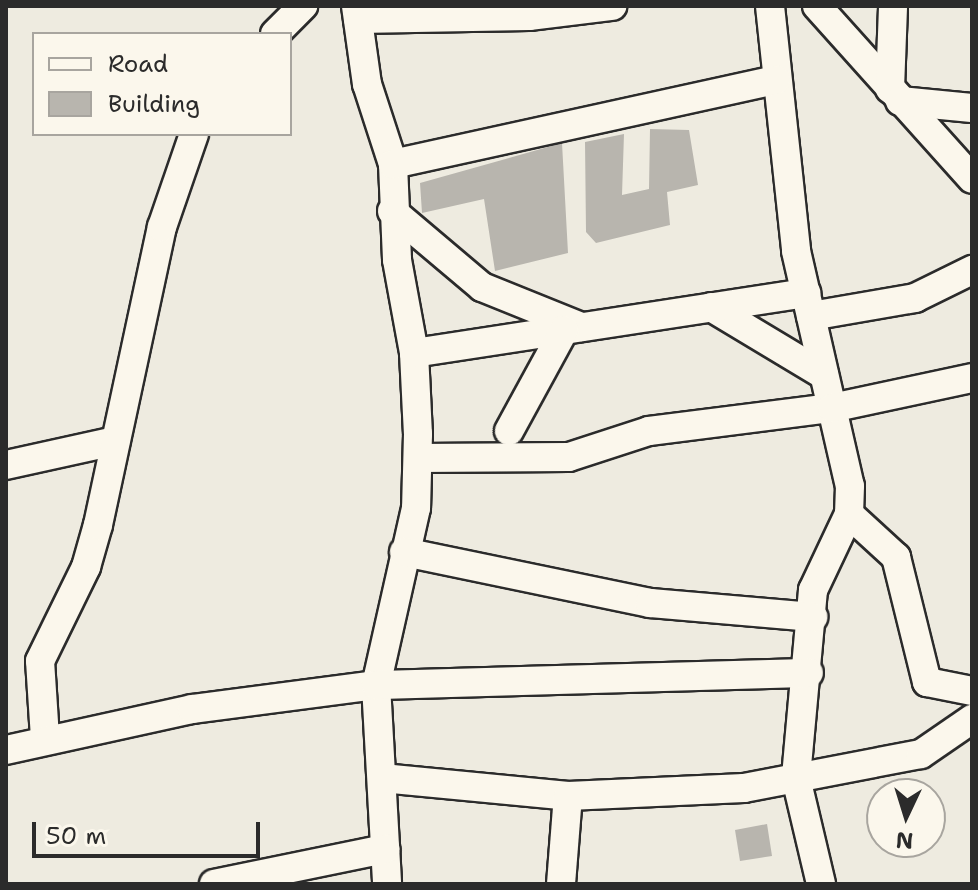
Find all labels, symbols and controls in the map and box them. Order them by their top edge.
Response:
legend [32,32,292,136]
text: Road [108,48,168,80]
text: Building [108,88,200,120]
north arrow [866,778,946,858]
scale bar [36,806,264,856]
text: 50 m [46,820,106,852]
text: N [895,825,914,856]

